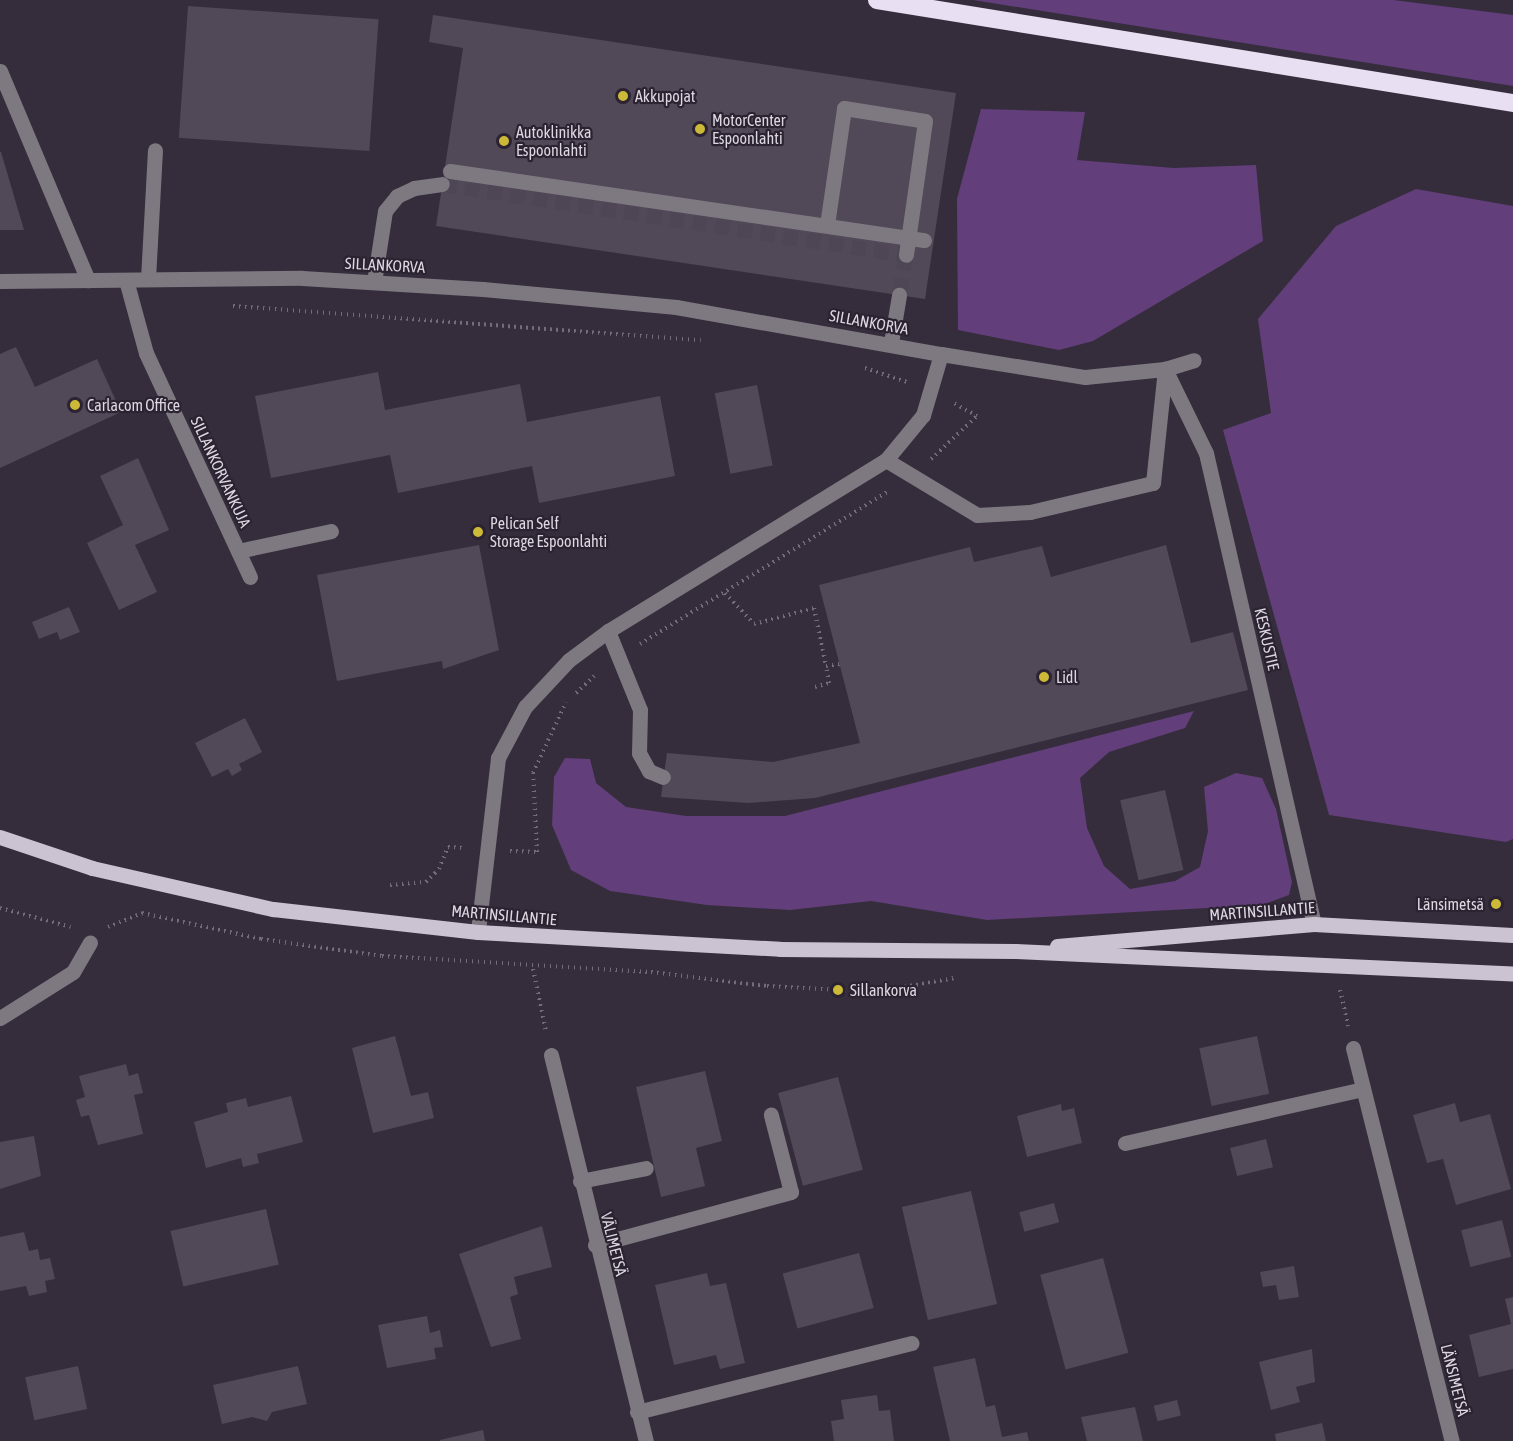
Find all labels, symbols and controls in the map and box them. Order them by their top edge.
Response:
place label: Akkupojat [635,86,695,106]
marker: Akkupojat [616,89,630,103]
place label: MotorCenter Espoonlahti [712,110,786,148]
place label: Autoklinikka Espoonlahti [516,122,591,160]
marker: MotorCenter Espoonlahti [693,122,707,136]
marker: Autoklinikka Espoonlahti [497,134,511,148]
street label: SILLANKORVA [344,253,426,277]
street label: SILLANKORVA [828,306,910,338]
place label: Carlacom Office [87,395,180,415]
marker: Carlacom Office [68,398,82,412]
street label: SILLANKORVANKUJA [187,414,255,530]
place label: Pelican Self Storage Espoonlahti [490,513,607,551]
marker: Pelican Self Storage Espoonlahti [471,525,485,539]
street label: KESKUSTIE [1251,606,1283,672]
place label: Lidl [1056,667,1078,687]
marker: Lidl [1037,670,1051,684]
place label: Länsimetsä [1417,894,1484,914]
marker: Länsimetsä [1489,897,1503,911]
street label: MARTINSILLANTIE [1209,898,1315,924]
street label: MARTINSILLANTIE [451,901,557,929]
place label: Sillankorva [850,980,917,1000]
marker: Sillankorva [831,983,845,997]
street label: VÄLIMETSÄ [597,1210,631,1278]
street label: LÄNSIMETSÄ [1437,1342,1473,1418]

